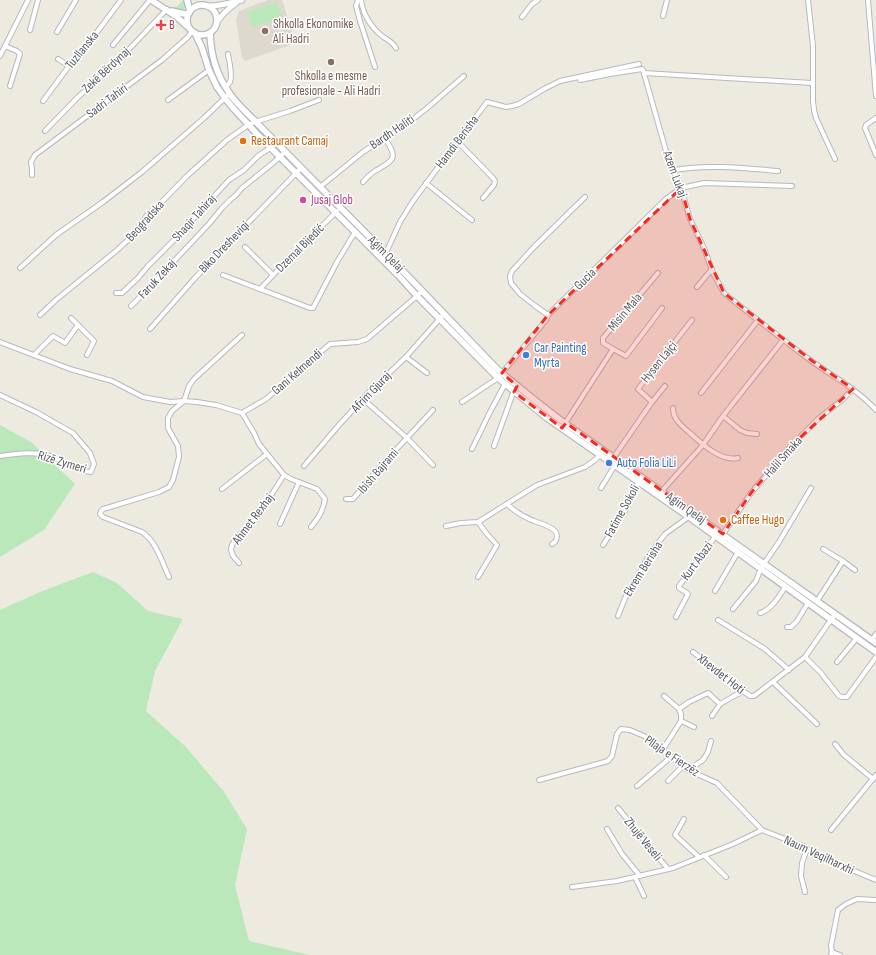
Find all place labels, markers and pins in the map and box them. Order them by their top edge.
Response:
place label: Shkolla Ekonomike Ali Hadri [272,16,353,47]
place label: B [169,17,175,33]
marker: B [156,20,166,30]
marker: Shkolla Ekonomike Ali Hadri [260,26,270,36]
marker: Shkolla e mesme profesionale - Ali Hadri [326,57,336,67]
place label: Shkolla e mesme profesionale - Ali Hadri [282,68,380,99]
place label: Restaurant Camaj [251,133,328,149]
marker: Restaurant Camaj [238,136,248,146]
place label: Jusaj Glob [310,192,353,208]
marker: Jusaj Glob [298,195,308,205]
place label: Car Painting Myrta [534,340,586,371]
marker: Car Painting Myrta [521,350,531,360]
place label: Auto Folia LiLi [616,455,676,471]
marker: Auto Folia LiLi [604,458,614,468]
place label: Caffee Hugo [731,512,784,528]
marker: Caffee Hugo [718,515,728,525]

